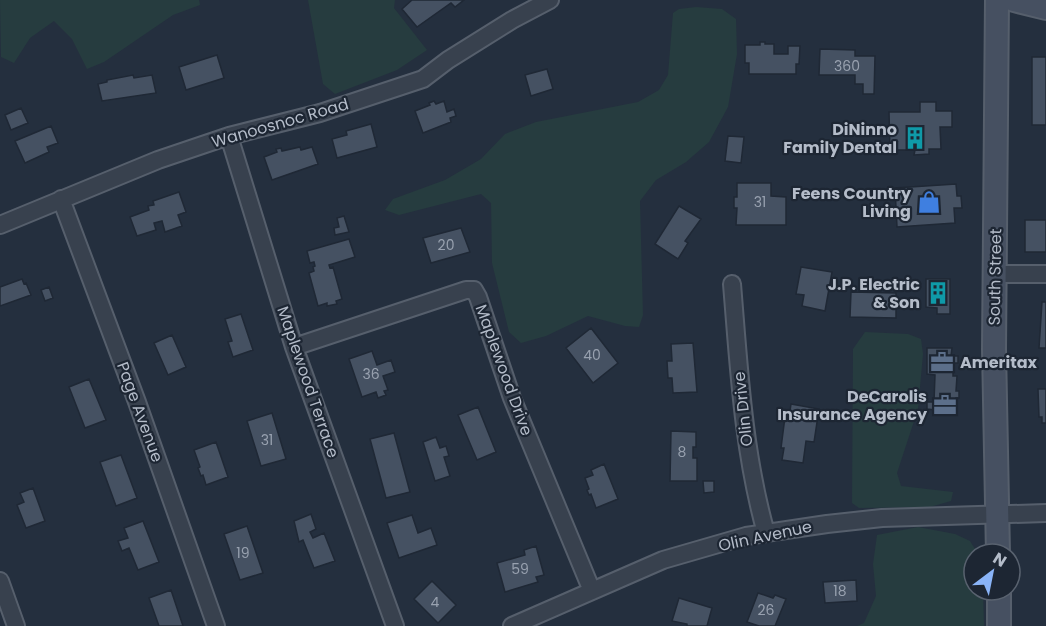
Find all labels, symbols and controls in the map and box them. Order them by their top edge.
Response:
house number: 360 [834,56,860,76]
street label: Wanoosnoc Road [209,92,351,154]
place label: DiNinno Family Dental [783,118,897,159]
building icon: DiNinno Family Dental [902,125,928,151]
place label: Feens Country Living [792,182,912,223]
shop icon: Feens Country Living [916,189,942,215]
house number: 31 [754,192,766,212]
street label: South Street [983,228,1007,326]
house number: 20 [438,235,454,255]
place label: J.P. Electric & Son [828,273,920,314]
building icon: J.P. Electric & Son [925,280,951,306]
street label: Maplewood Drive [470,301,538,439]
street label: Maplewood Terrace [271,303,345,461]
house number: 40 [583,345,601,365]
office icon: Ameritax [929,349,955,375]
place label: Ameritax [960,351,1038,374]
street label: Page Avenue [111,359,169,465]
house number: 36 [362,364,380,384]
street label: Olin Drive [728,370,758,448]
place label: DeCarolis Insurance Agency [777,385,928,426]
office icon: DeCarolis Insurance Agency [932,392,958,418]
house number: 31 [261,430,273,450]
house number: 8 [678,442,687,462]
street label: Olin Avenue [716,515,814,557]
north arrow [962,542,1022,602]
house number: 19 [236,543,250,563]
text: N [988,547,1011,573]
house number: 59 [511,559,529,579]
house number: 18 [833,581,847,601]
house number: 4 [431,592,440,612]
house number: 26 [758,600,775,620]

